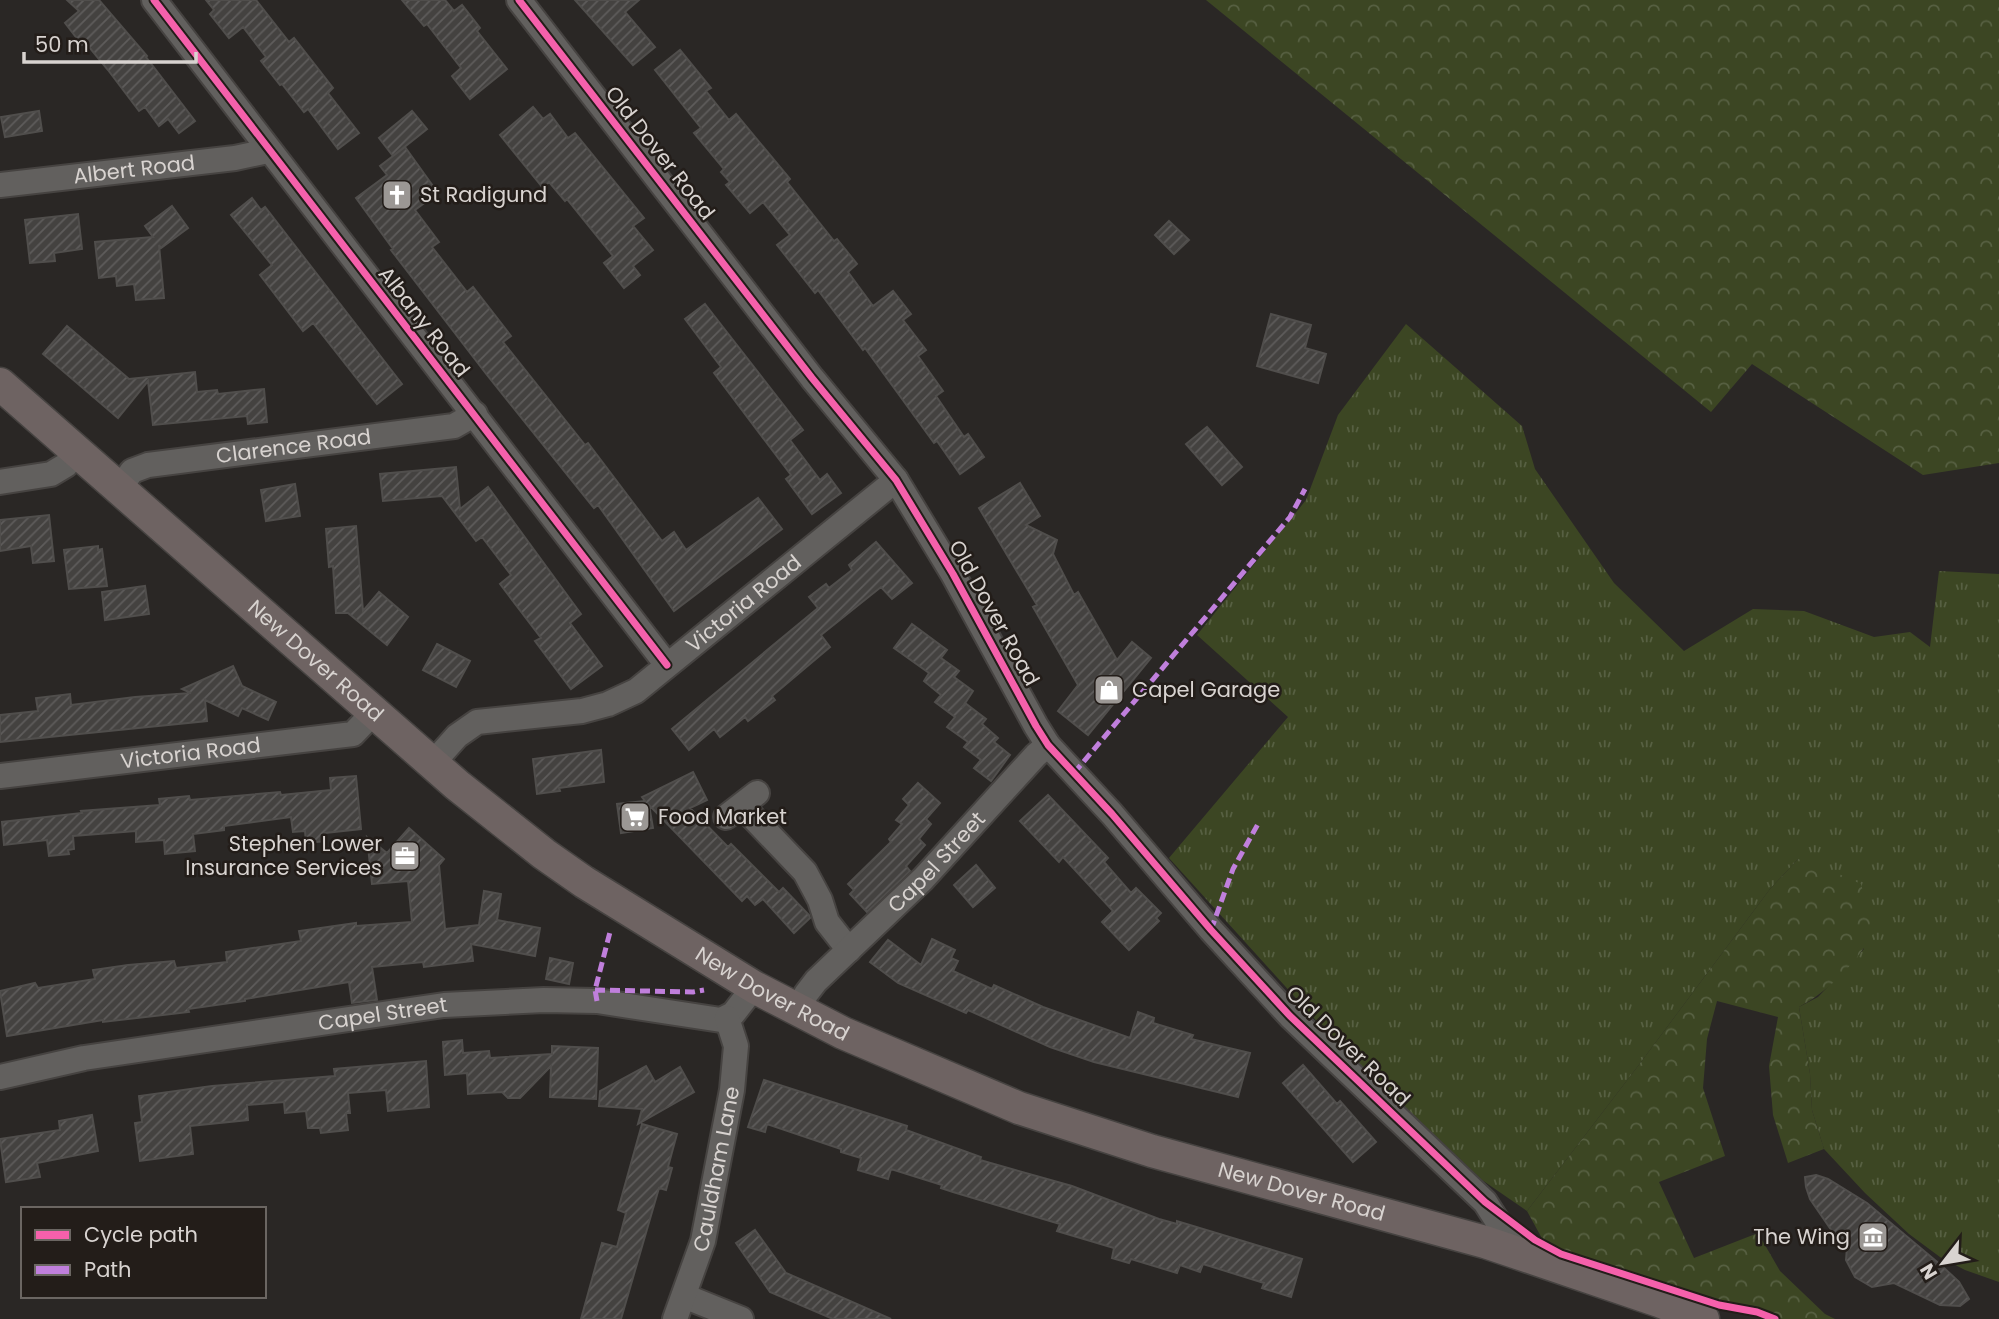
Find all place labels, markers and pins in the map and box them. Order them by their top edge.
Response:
church icon: St Radigund [380,178,414,212]
place label: St Radigund [420,180,547,209]
shop icon: Capel Garage [1092,673,1126,707]
place label: Capel Garage [1132,675,1280,704]
supermarket icon: Food Market [618,800,652,834]
place label: Food Market [658,802,787,831]
place label: Stephen Lower Insurance Services [185,829,382,882]
office icon: Stephen Lower Insurance Services [388,839,422,873]
museum icon: The Wing [1856,1220,1890,1254]
place label: The Wing [1753,1222,1850,1251]

